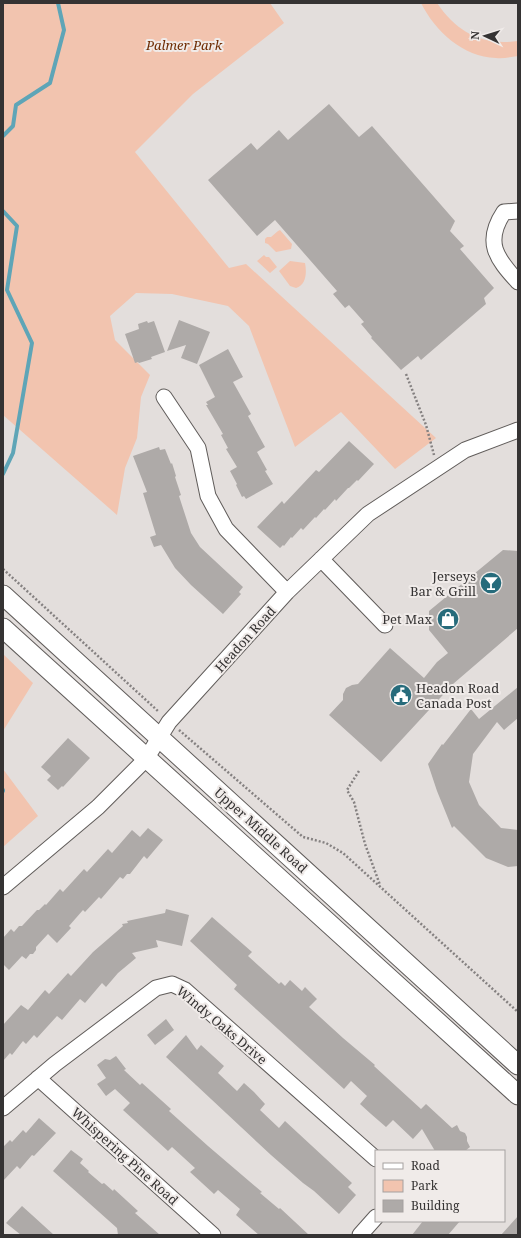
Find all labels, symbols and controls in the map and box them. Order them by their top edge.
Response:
north arrow [465,16,505,56]
text: N [467,30,482,40]
park label: Palmer Park [145,36,223,54]
place label: Jerseys Bar & Grill [410,567,476,600]
bar icon: Jerseys Bar & Grill [478,570,504,596]
street label: Headon Road [210,602,280,676]
shop icon: Pet Max [435,606,461,632]
place label: Pet Max [382,610,432,628]
place label: Headon Road Canada Post [416,679,499,712]
public building icon: Headon Road Canada Post [388,682,414,708]
street label: Upper Middle Road [210,783,312,877]
street label: Windy Oaks Drive [173,982,271,1068]
street label: Whispering Pine Road [68,1103,182,1209]
legend [375,1150,505,1222]
text: Road [411,1157,441,1174]
text: Park [411,1177,439,1194]
text: Building [411,1197,460,1214]

